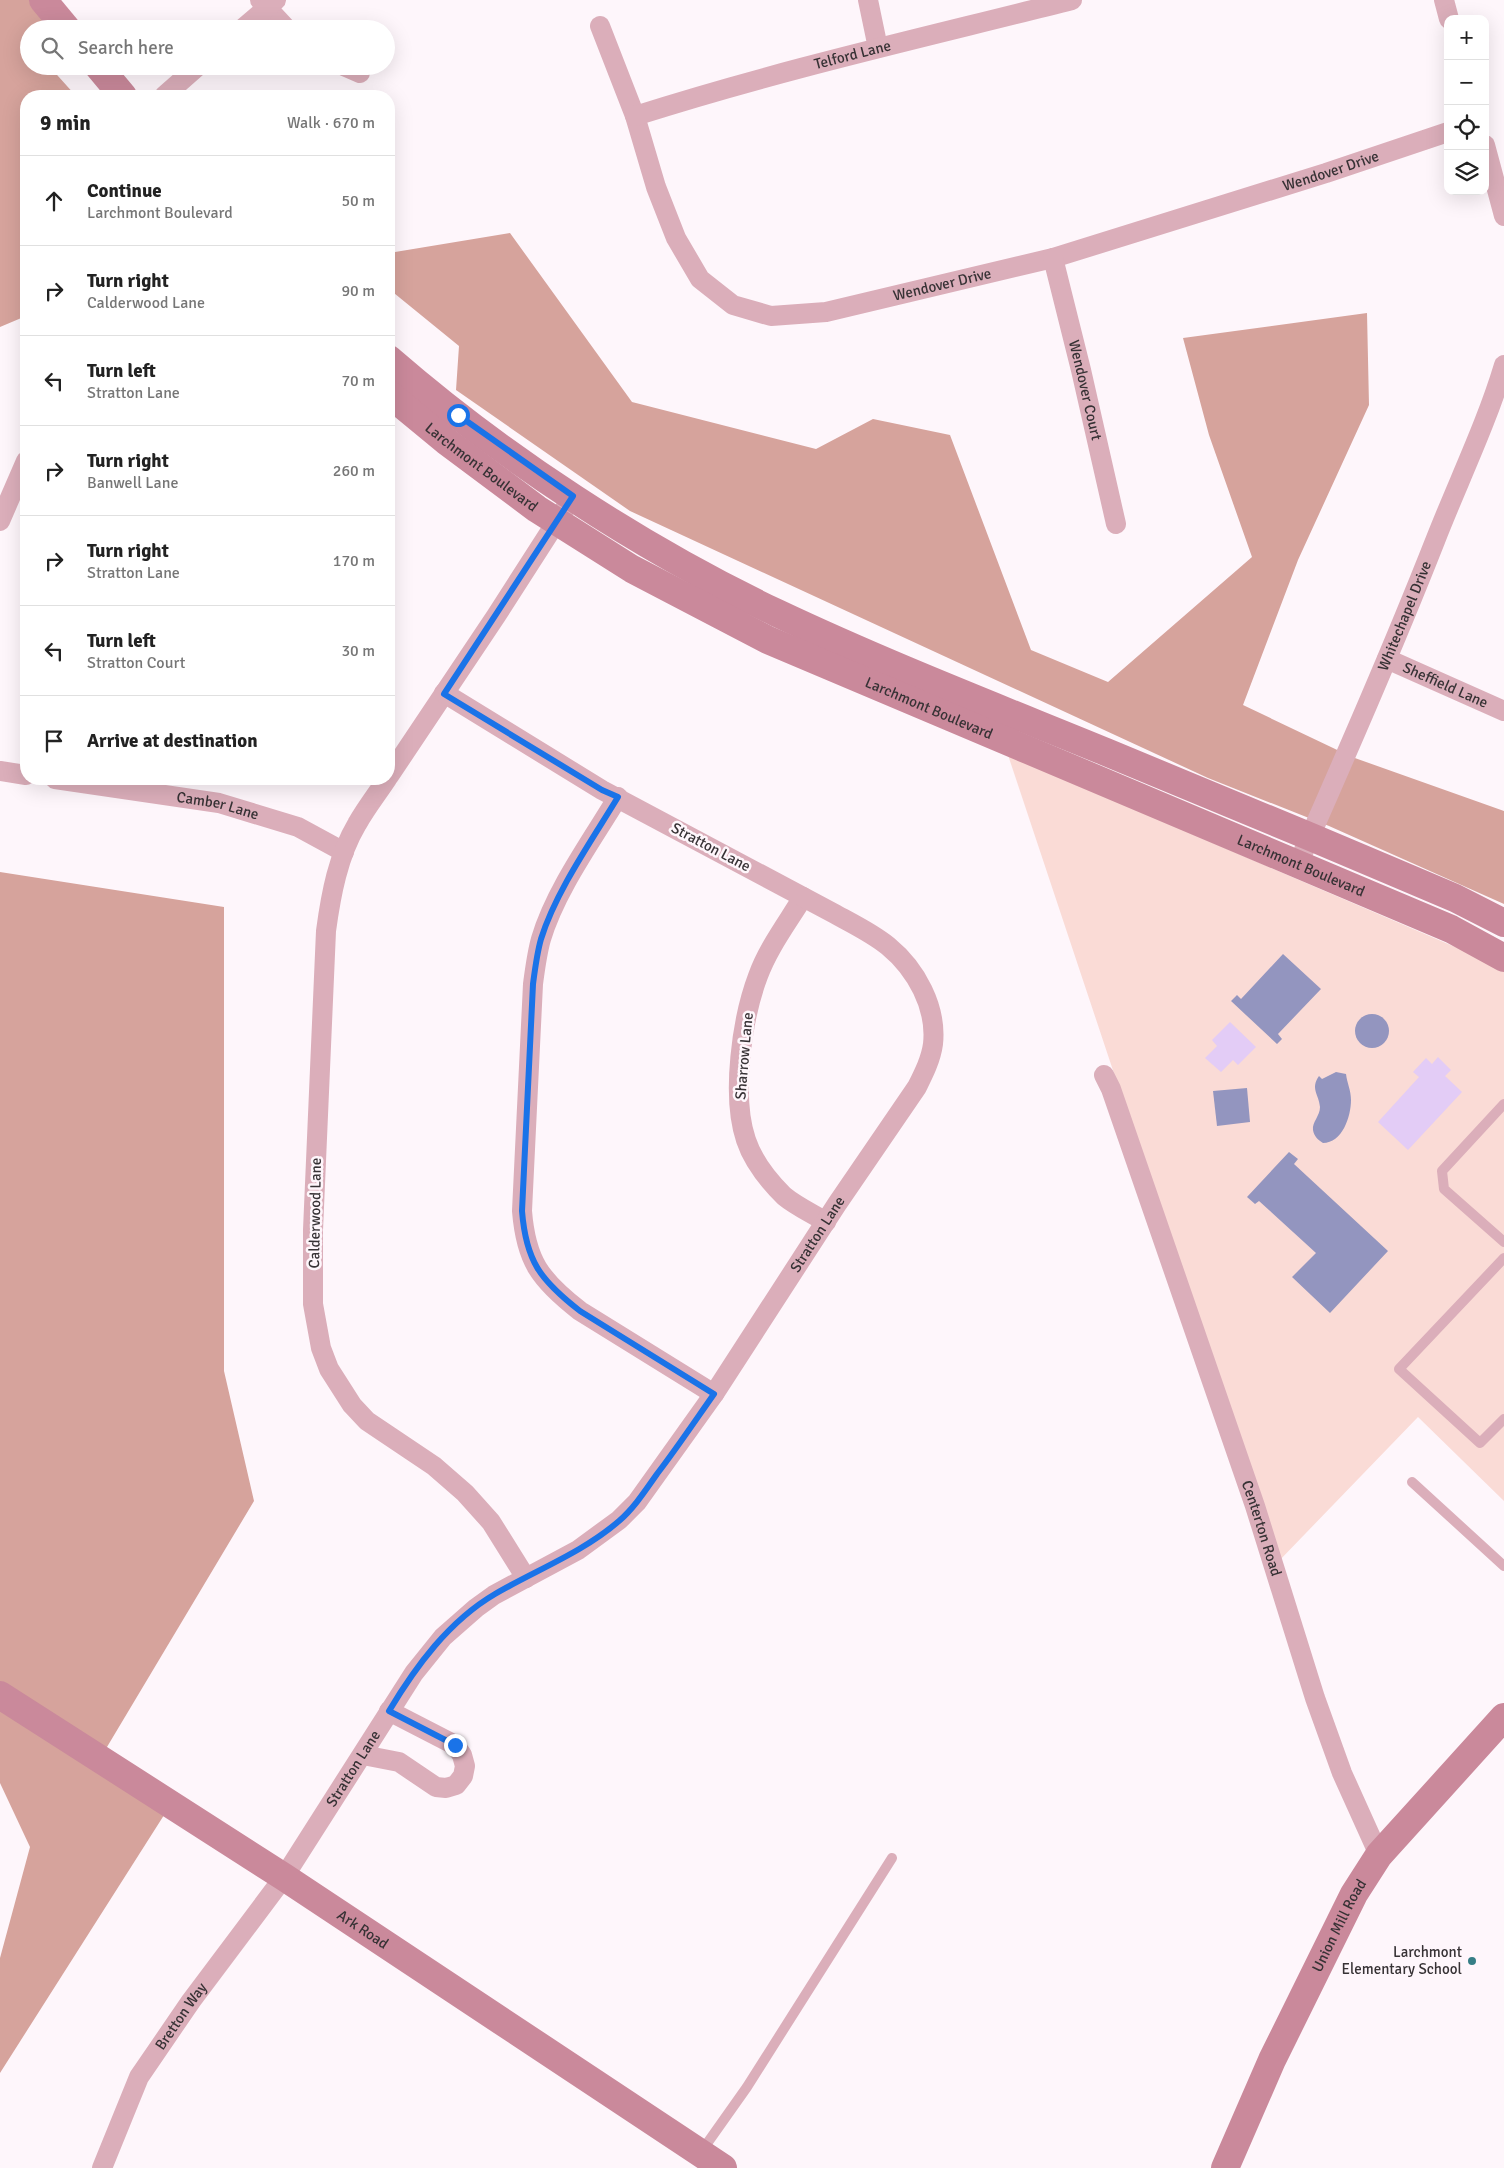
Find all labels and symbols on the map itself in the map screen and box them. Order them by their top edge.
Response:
street label: Telford Lane [812,36,893,73]
street label: Wendover Drive [1280,147,1381,195]
street label: Wendover Drive [891,264,993,305]
street label: Wendover Court [1065,338,1106,442]
route start [447,404,470,427]
street label: Larchmont Boulevard [422,419,542,516]
street label: Whitechapel Drive [1374,558,1435,674]
street label: Sheffield Lane [1400,658,1491,712]
street label: Larchmont Boulevard [862,673,995,743]
street label: Camber Lane [175,788,261,824]
street label: Stratton Lane [668,819,754,875]
street label: Larchmont Boulevard [1234,831,1368,900]
street label: Sharrow Lane [731,1012,757,1100]
street label: Calderwood Lane [305,1158,325,1268]
street label: Stratton Lane [786,1193,849,1276]
street label: Centerton Road [1238,1478,1285,1578]
street label: Stratton Lane [322,1727,384,1810]
route end [444,1734,467,1757]
street label: Union Mill Road [1308,1876,1370,1975]
street label: Ark Road [334,1906,392,1953]
place label: Larchmont Elementary School [1341,1943,1462,1978]
marker: Larchmont Elementary School [1466,1955,1478,1967]
street label: Bretton Way [151,1979,211,2053]

